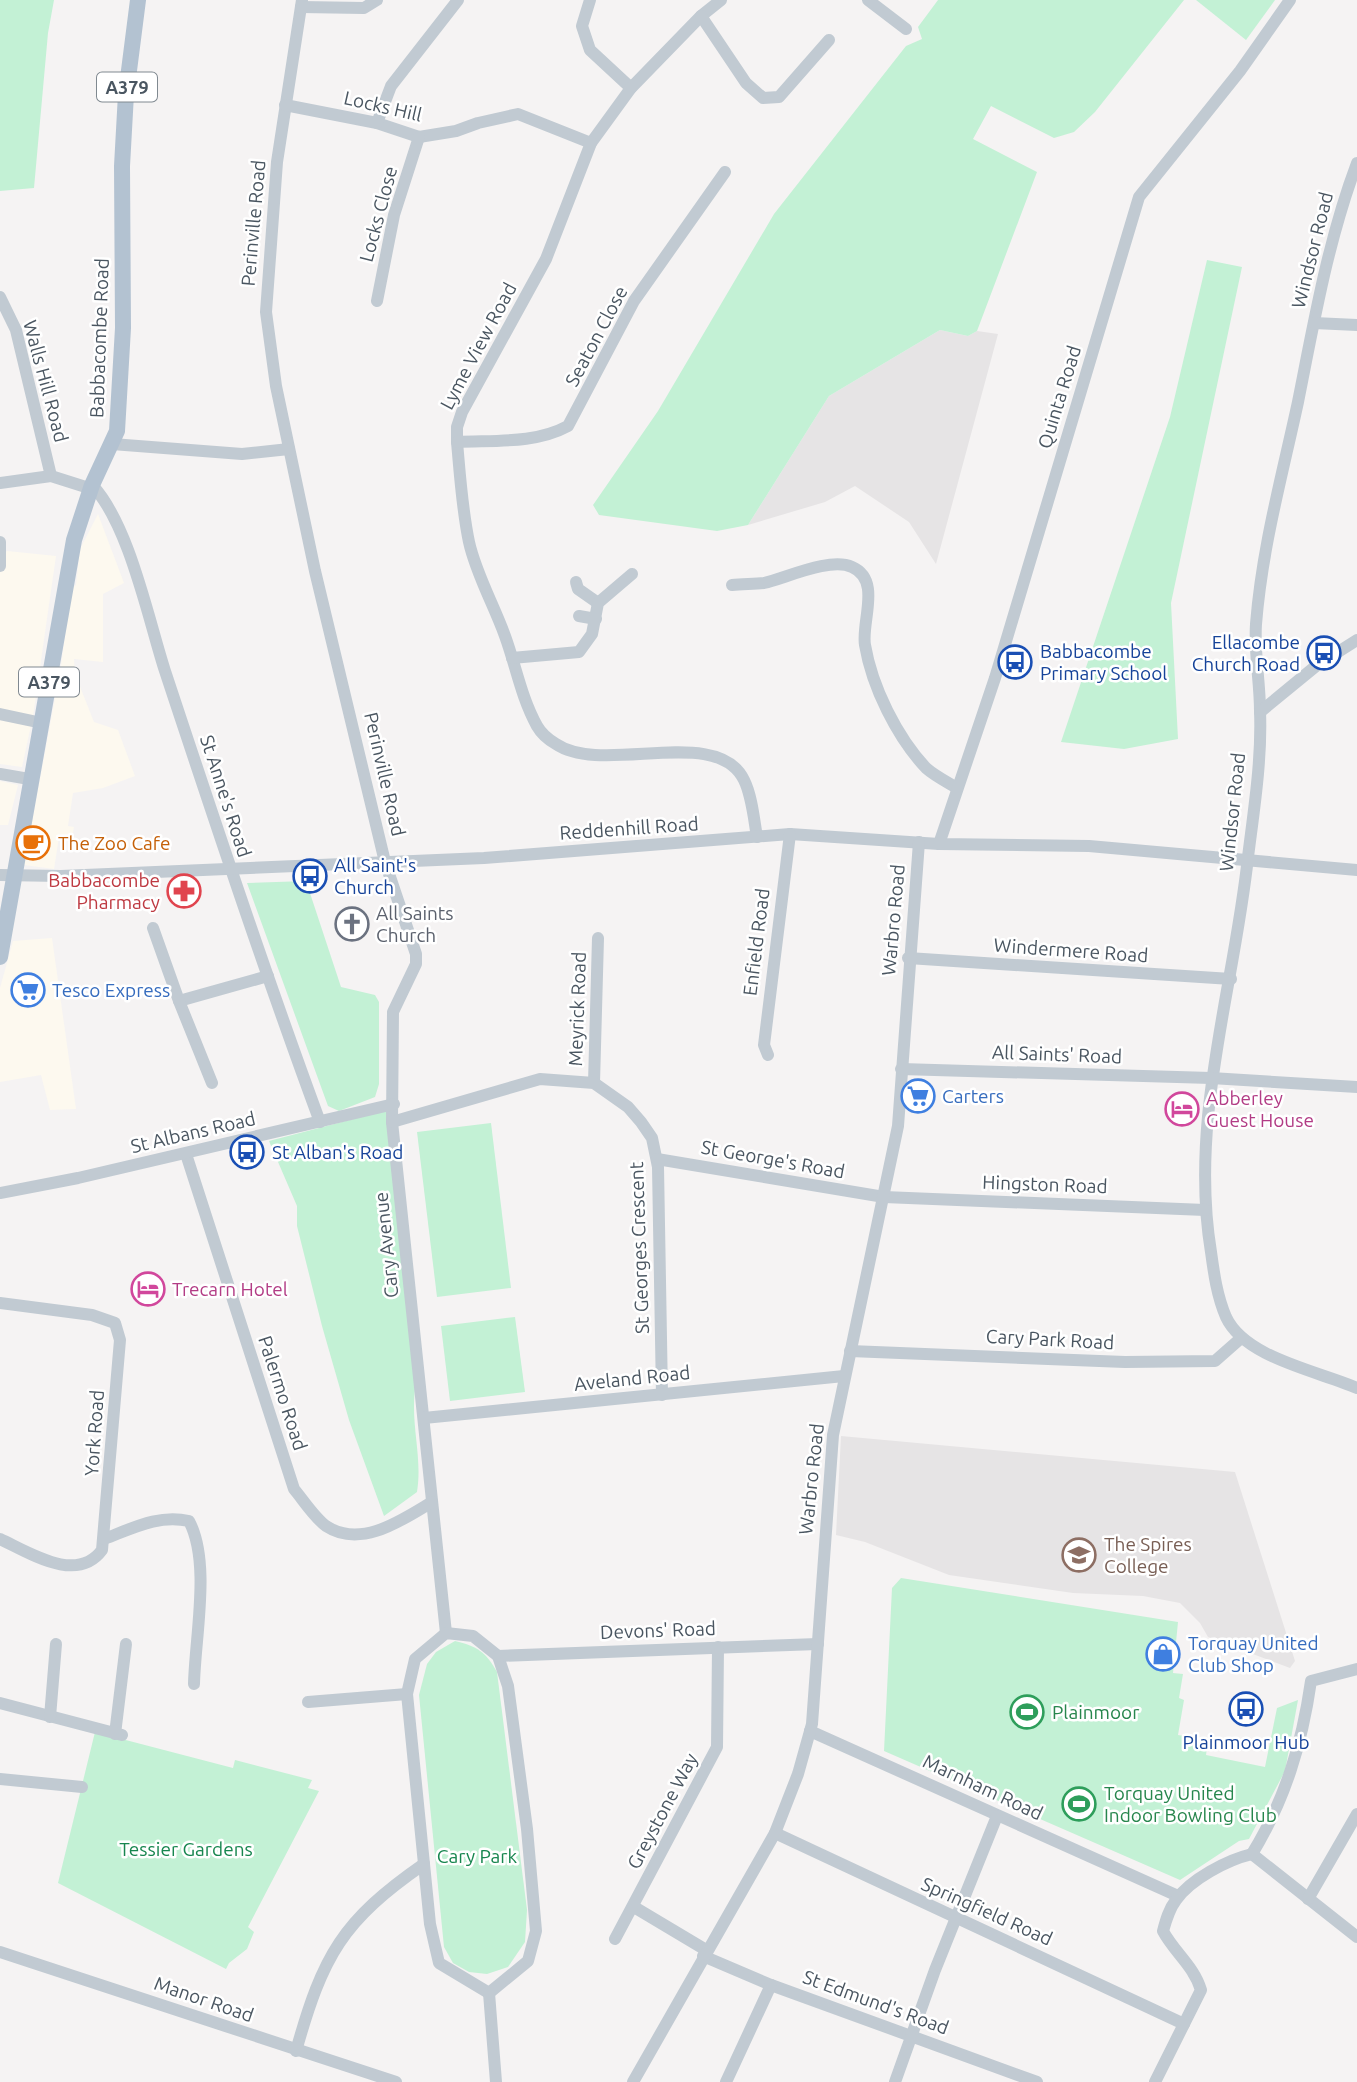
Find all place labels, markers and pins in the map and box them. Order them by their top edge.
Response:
place label: Ellacombe Church Road [1192,631,1300,675]
bus stop icon: Ellacombe Church Road [1305,634,1343,672]
place label: Babbacombe Primary School [1040,640,1167,684]
bus stop icon: Babbacombe Primary School [996,643,1034,681]
cafe icon: The Zoo Cafe [14,824,52,862]
place label: The Zoo Cafe [58,832,171,854]
place label: All Saint's Church [334,854,416,898]
bus stop icon: All Saint's Church [291,857,329,895]
place label: Babbacombe Pharmacy [48,869,160,913]
pharmacy icon: Babbacombe Pharmacy [165,872,203,910]
place label: All Saints Church [376,902,454,946]
church icon: All Saints Church [333,905,371,943]
supermarket icon: Tesco Express [9,971,47,1009]
place label: Tesco Express [52,979,170,1001]
supermarket icon: Carters [899,1077,937,1115]
place label: Carters [942,1085,1004,1107]
place label: Abberley Guest House [1206,1087,1314,1131]
hotel icon: Abberley Guest House [1163,1090,1201,1128]
bus stop icon: St Alban's Road [228,1133,266,1171]
place label: St Alban's Road [272,1141,403,1163]
hotel icon: Trecarn Hotel [129,1270,167,1308]
place label: Trecarn Hotel [172,1278,288,1300]
place label: The Spires College [1104,1533,1192,1577]
school or university icon: The Spires College [1060,1536,1098,1574]
place label: Torquay United Club Shop [1188,1632,1319,1676]
shop icon: Torquay United Club Shop [1144,1635,1182,1673]
bus stop icon: Plainmoor Hub [1227,1690,1265,1728]
sports icon: Plainmoor [1008,1693,1046,1731]
place label: Plainmoor [1052,1701,1139,1723]
place label: Plainmoor Hub [1183,1731,1310,1753]
place label: Torquay United Indoor Bowling Club [1104,1782,1277,1826]
sports icon: Torquay United Indoor Bowling Club [1060,1785,1098,1823]

